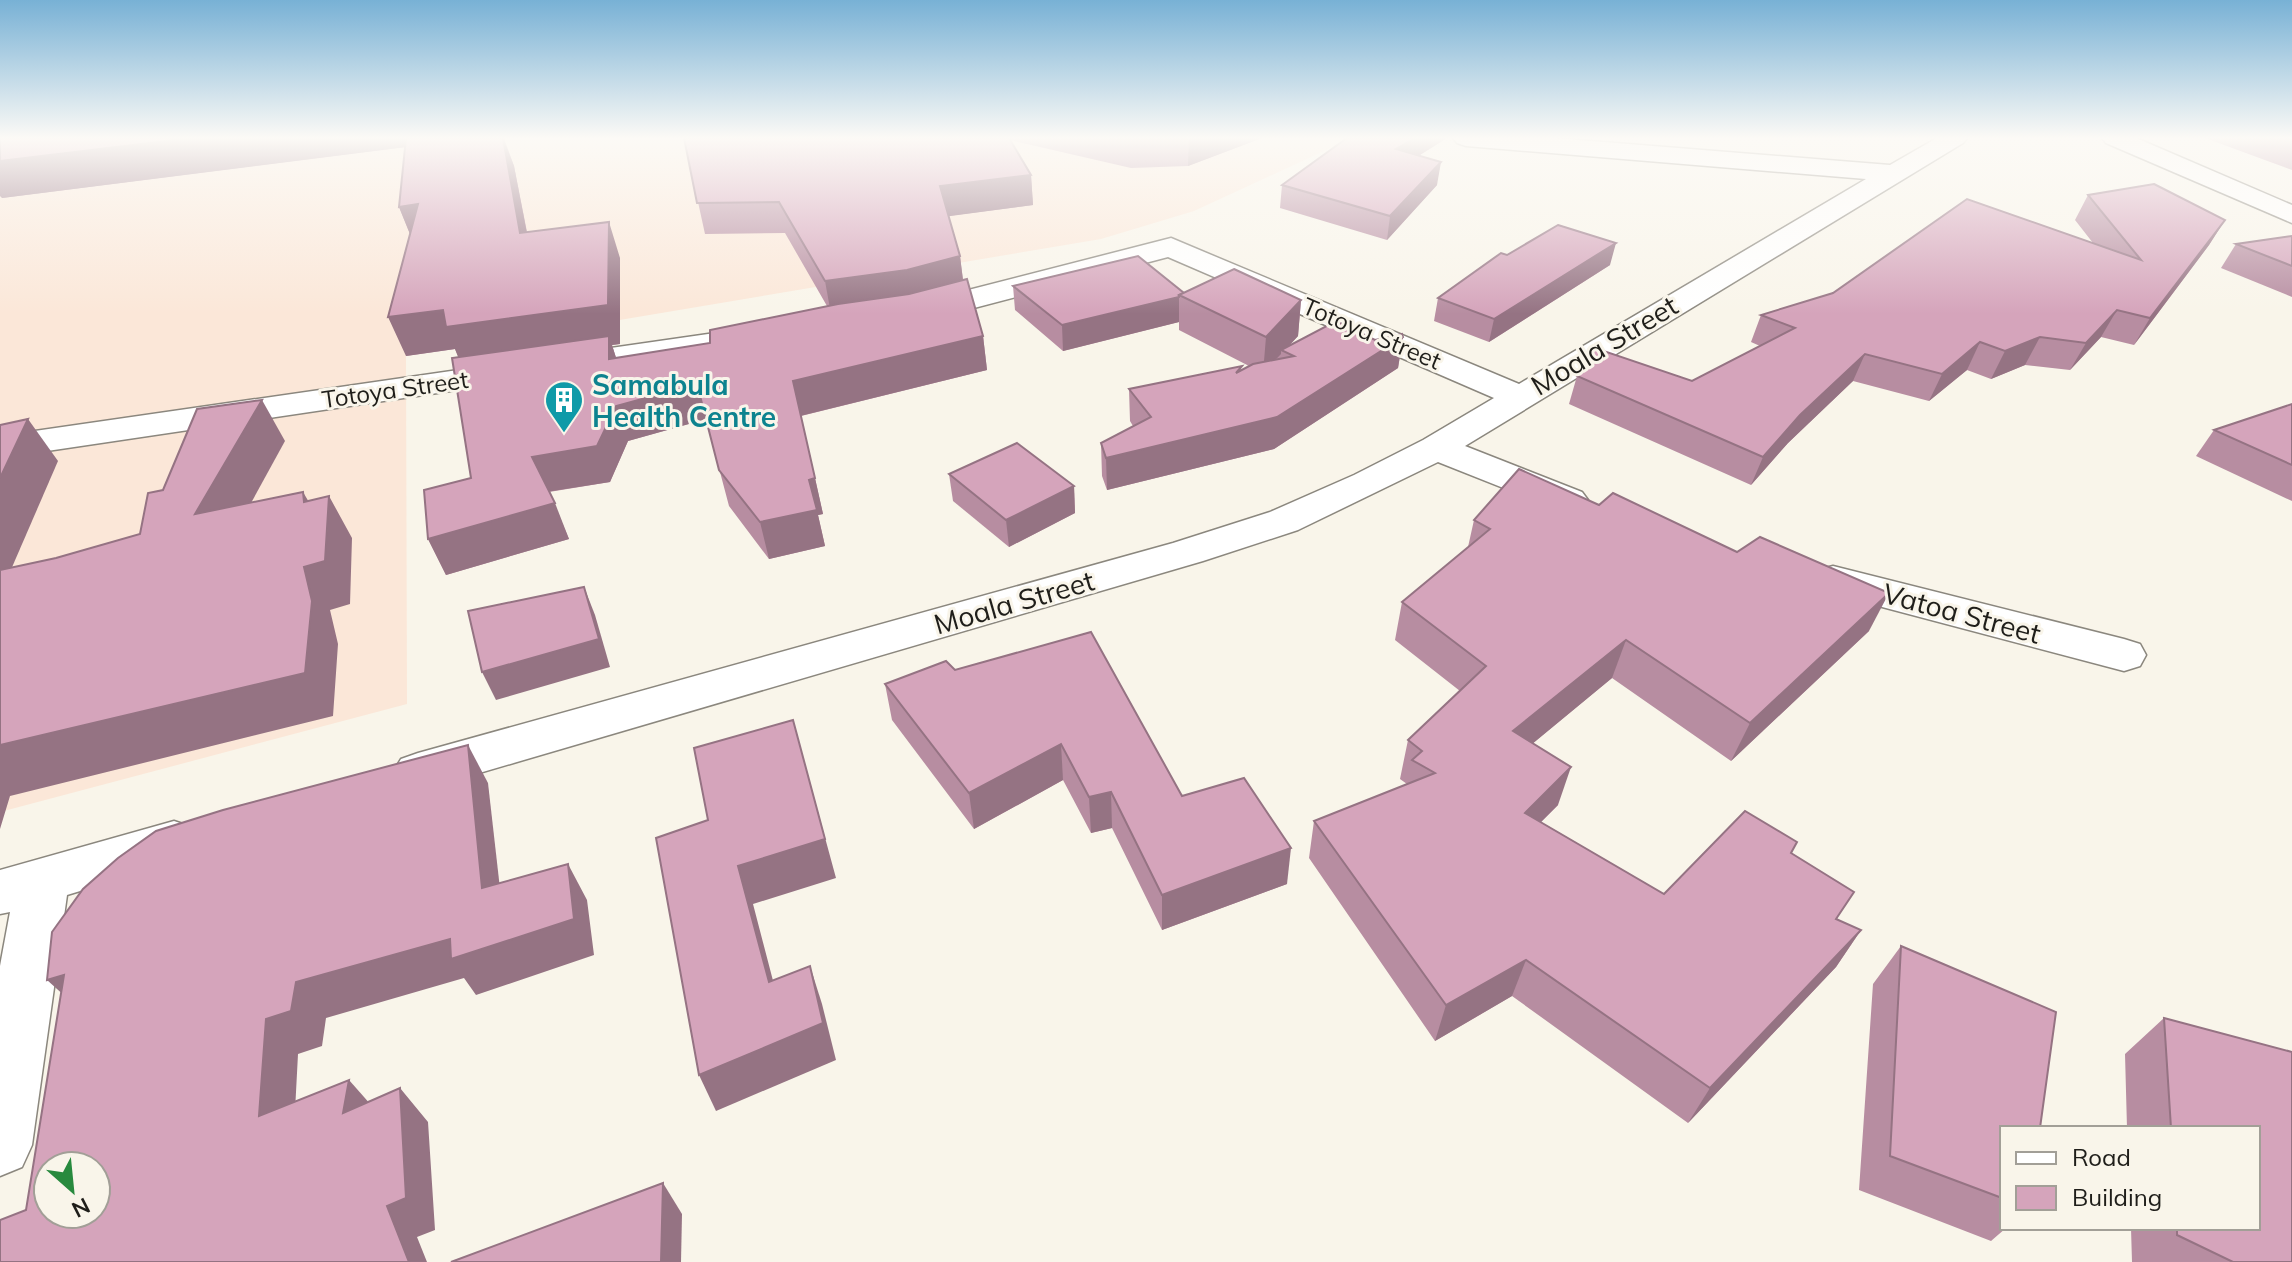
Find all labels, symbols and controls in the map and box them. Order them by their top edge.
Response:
street label: Moala Street [1524,287,1684,402]
street label: Totoya Street [1298,290,1446,376]
street label: Totoya Street [320,364,470,414]
place label: Samabula Health Centre [592,367,776,434]
building icon: Samabula Health Centre [543,379,585,434]
street label: Moala Street [930,562,1098,642]
street label: Vatoa Street [1879,575,2045,651]
legend [2000,1126,2260,1230]
text: Road [2072,1142,2131,1172]
north arrow [32,1150,112,1230]
text: Building [2072,1182,2162,1212]
text: N [67,1192,95,1224]

